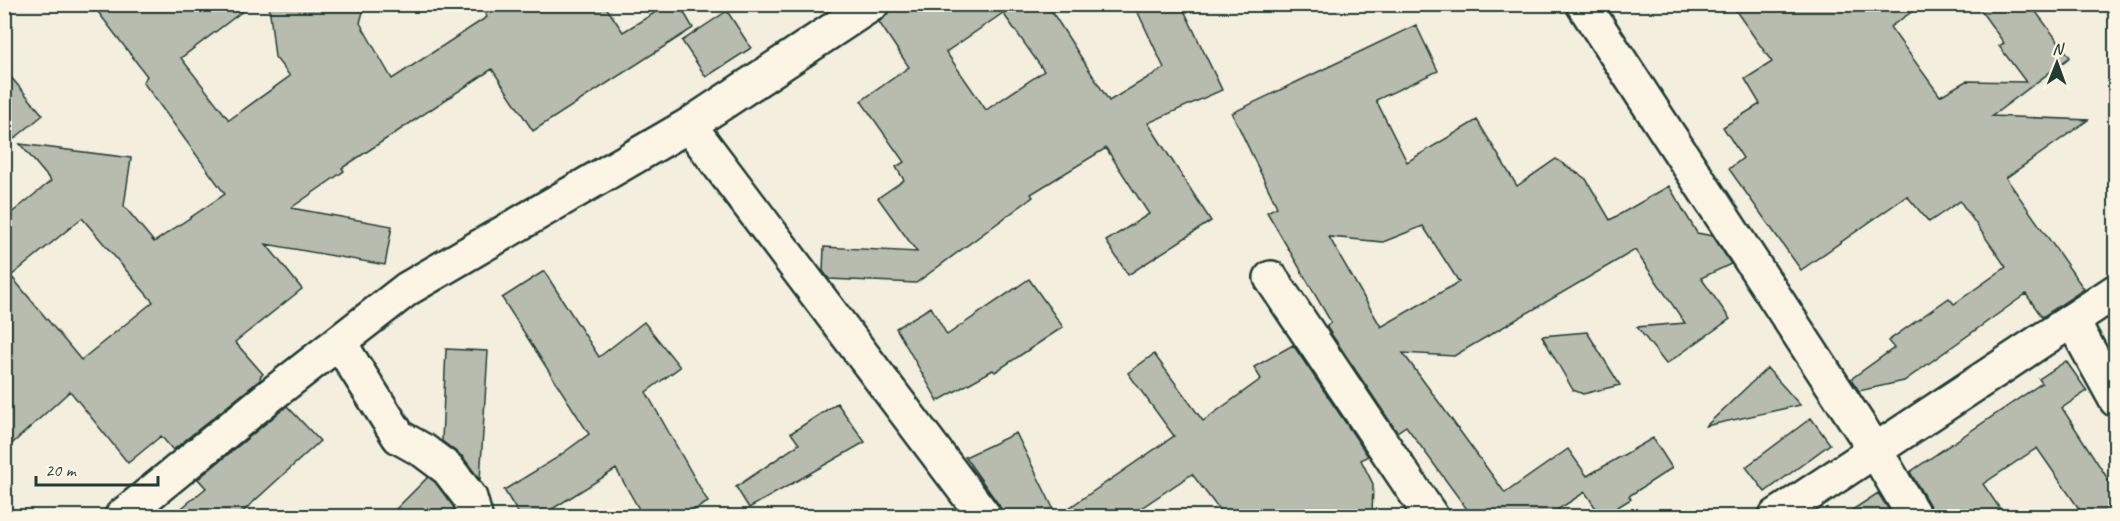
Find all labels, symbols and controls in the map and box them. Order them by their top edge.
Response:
north arrow [2027,33,2087,93]
text: N [2052,39,2065,59]
scale bar [36,449,158,487]
text: 20 m [45,459,78,481]

